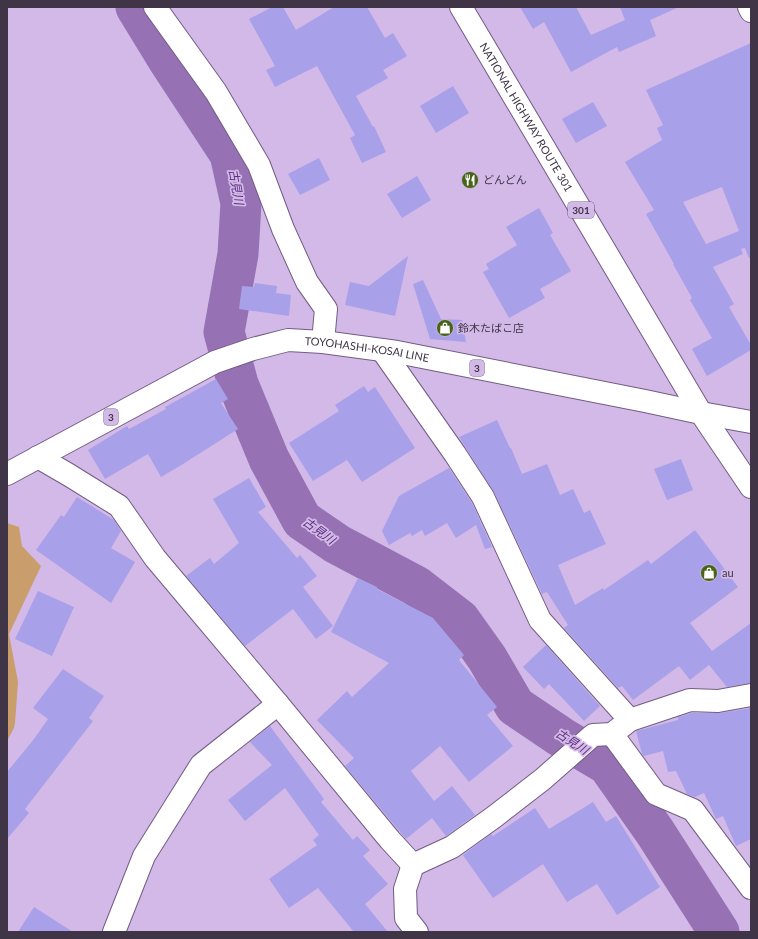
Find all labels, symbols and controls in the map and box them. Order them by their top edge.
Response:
street label: NATIONAL HIGHWAY ROUTE 301 [477,40,576,194]
water label: 古見川 [226,168,247,208]
restaurant icon: どんどん [460,170,480,190]
place label: どんどん [483,173,527,186]
road number: 301 [568,202,594,218]
shop icon: 鈴木たばこ店 [435,318,455,338]
place label: 鈴木たばこ店 [458,321,524,334]
street label: TOYOHASHI-KOSAI LINE [304,334,430,364]
road number: 3 [470,360,484,376]
road number: 3 [104,409,118,425]
water label: 古見川 [300,514,340,548]
shop icon: au [699,563,719,583]
place label: au [722,566,734,579]
water label: 古見川 [553,725,593,759]

